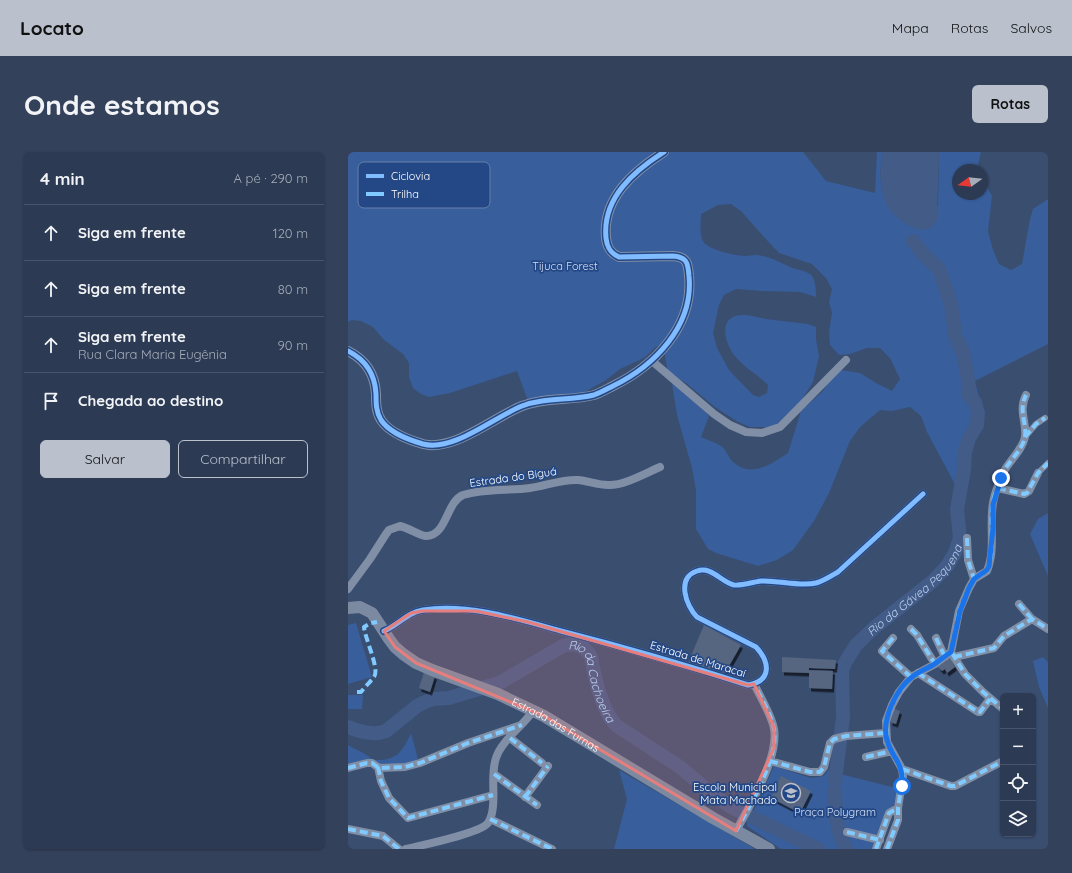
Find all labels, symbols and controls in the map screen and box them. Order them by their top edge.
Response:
text: Locato [20,16,84,40]
text: Mapa [892,19,929,37]
text: Rotas [951,19,988,37]
text: Salvos [1010,19,1052,37]
button: Rotas [972,85,1048,123]
text: Onde estamos [24,87,220,122]
legend [358,162,490,208]
north arrow [952,164,988,200]
text: 4 min [40,168,85,189]
text: Ciclovia [391,169,430,183]
text: A pé · 290 m [234,170,308,186]
text: Trilha [391,187,419,201]
icon: ahead [40,222,62,244]
text: Siga em frente [78,223,186,242]
text: 120 m [273,225,308,241]
park label: Tijuca Forest [532,259,598,273]
icon: ahead [40,278,62,300]
text: Siga em frente [78,279,186,298]
text: 80 m [278,281,308,297]
text: Siga em frente [78,327,186,346]
icon: ahead [40,334,62,356]
text: 90 m [278,337,308,353]
text: Rua Clara Maria Eugênia [78,346,227,362]
icon: arrive [40,390,62,412]
text: Chegada ao destino [78,391,223,410]
button: Salvar [40,440,170,478]
button: Compartilhar [178,440,308,478]
street label: Estrada do Biguá [469,464,557,490]
route end [992,469,1010,487]
water label: Rio da Gávea Pequena [863,542,965,639]
water label: Rio da Cachoeira [568,637,619,726]
street label: Estrada de Maracaí [648,638,748,680]
map controls [1000,693,1036,837]
button: + [1000,693,1036,729]
street label: Estrada das Furnas [509,695,602,755]
button: − [1000,729,1036,765]
button: locate [1000,765,1036,801]
route start [893,777,911,795]
place label: Escola Municipal Mata Machado [693,780,777,807]
school or university icon: Escola Municipal Mata Machado [780,782,802,804]
button: layers [1000,801,1036,837]
park label: Praça Polygram [794,805,876,819]

